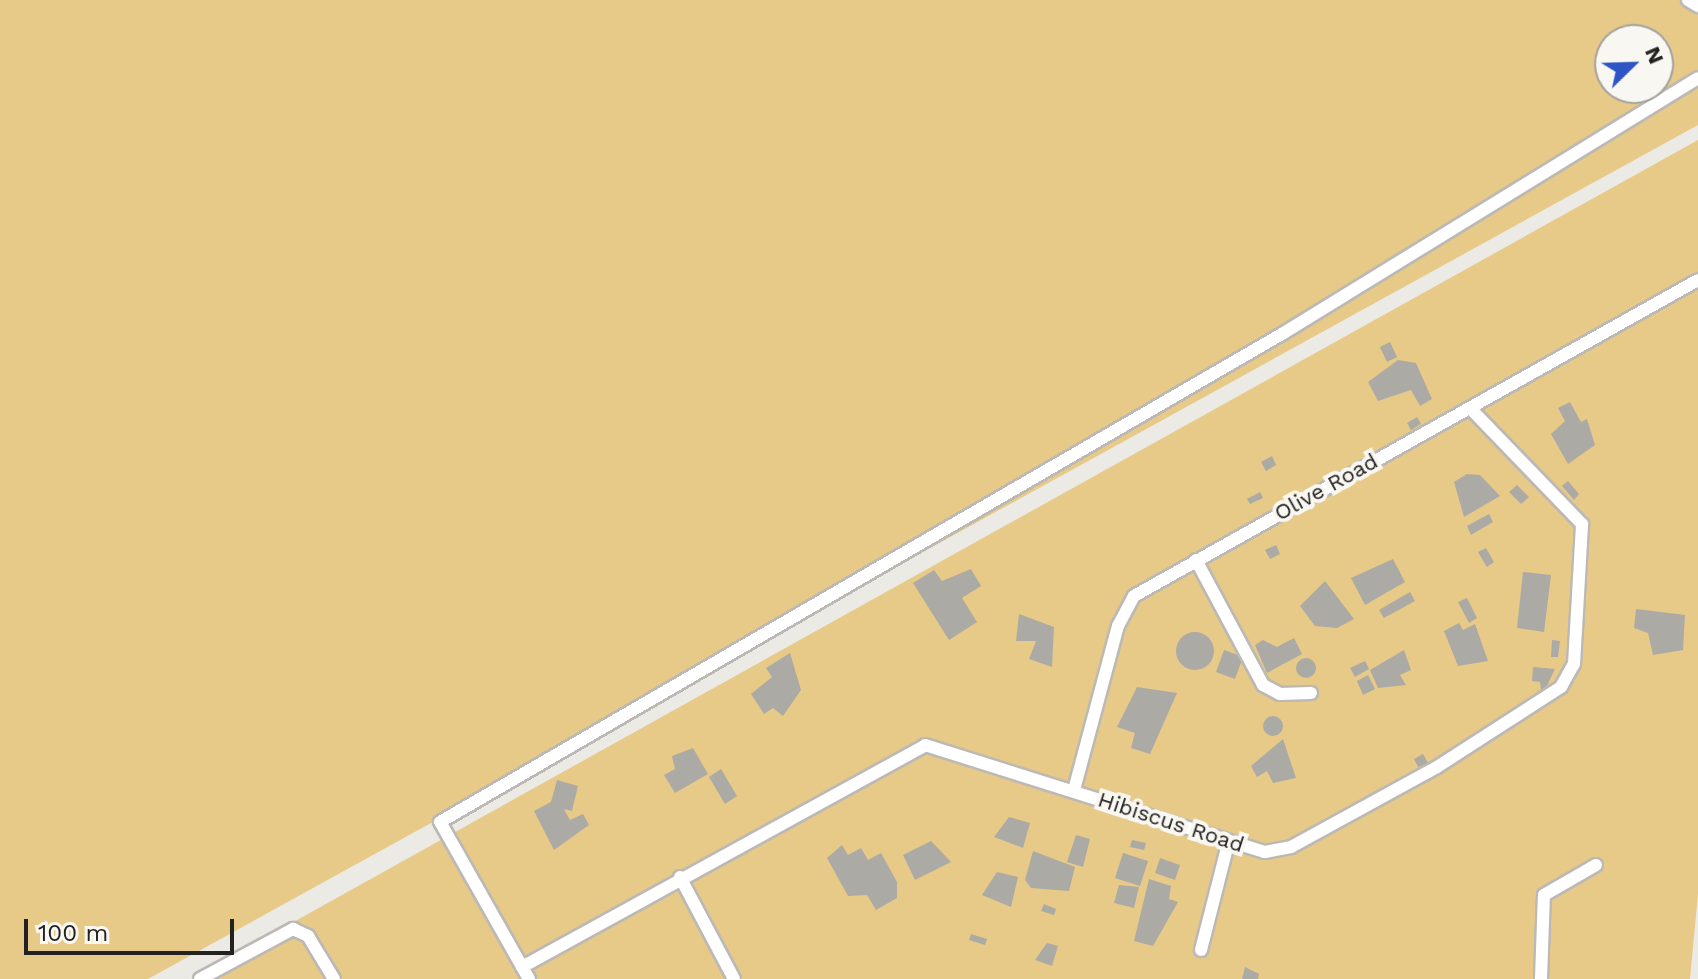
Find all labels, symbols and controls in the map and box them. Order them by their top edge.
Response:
north arrow [1594,24,1674,104]
text: N [1640,43,1669,68]
street label: Olive Road [1270,448,1382,526]
street label: Hibiscus Road [1095,786,1247,858]
scale bar [28,903,238,953]
text: 100 m [38,919,108,947]

